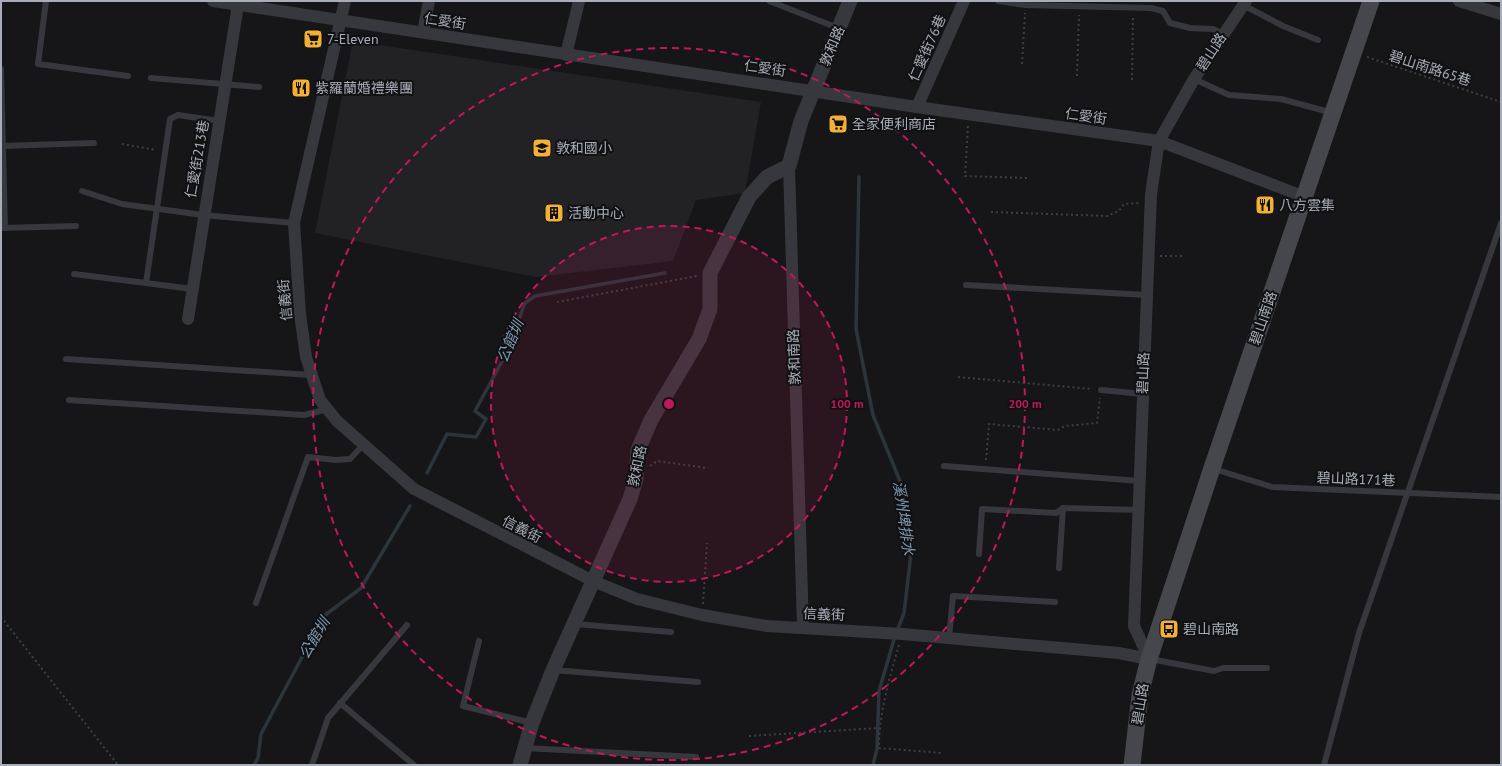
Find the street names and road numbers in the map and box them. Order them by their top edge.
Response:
street label: 仁愛街 [423,9,467,33]
street label: 仁愛街76巷 [904,12,950,84]
street label: 敦和路 [816,23,848,69]
street label: 碧山路 [1192,29,1230,75]
street label: 碧山南路65巷 [1387,46,1473,90]
street label: 仁愛街 [743,56,787,80]
street label: 仁愛街 [1064,104,1108,128]
street label: 仁愛街213巷 [181,119,213,199]
street label: 信義街 [274,278,296,322]
street label: 碧山南路 [1245,289,1281,347]
street label: 敦和南路 [784,329,804,385]
street label: 碧山路 [1133,352,1153,394]
street label: 敦和路 [624,444,650,488]
street label: 碧山路171巷 [1316,469,1396,489]
street label: 信義街 [499,511,545,547]
street label: 信義街 [803,604,845,624]
street label: 碧山路 [1128,682,1152,726]

